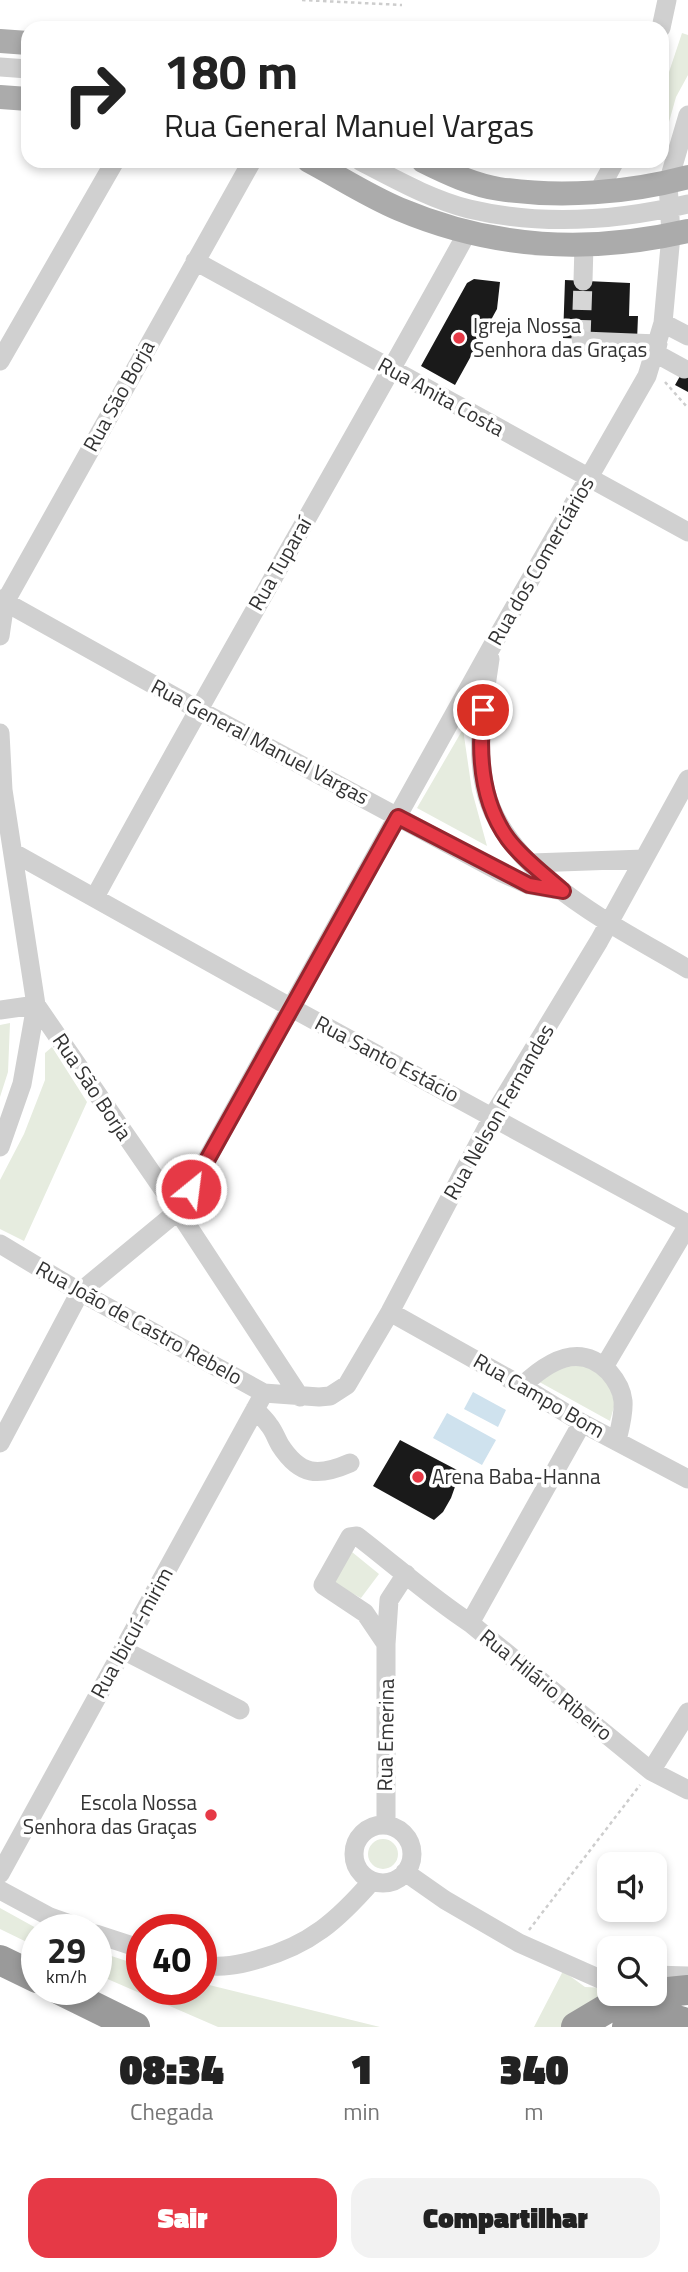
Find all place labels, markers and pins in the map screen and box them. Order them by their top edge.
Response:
place label: Igreja Nossa Senhora das Graças [473,309,647,365]
marker: Igreja Nossa Senhora das Graças [451,330,467,346]
pin [453,680,513,740]
place label: Arena Baba-Hanna [432,1460,601,1492]
marker: Arena Baba-Hanna [410,1469,426,1485]
place label: Escola Nossa Senhora das Graças [23,1786,197,1842]
marker: Escola Nossa Senhora das Graças [203,1807,219,1823]

